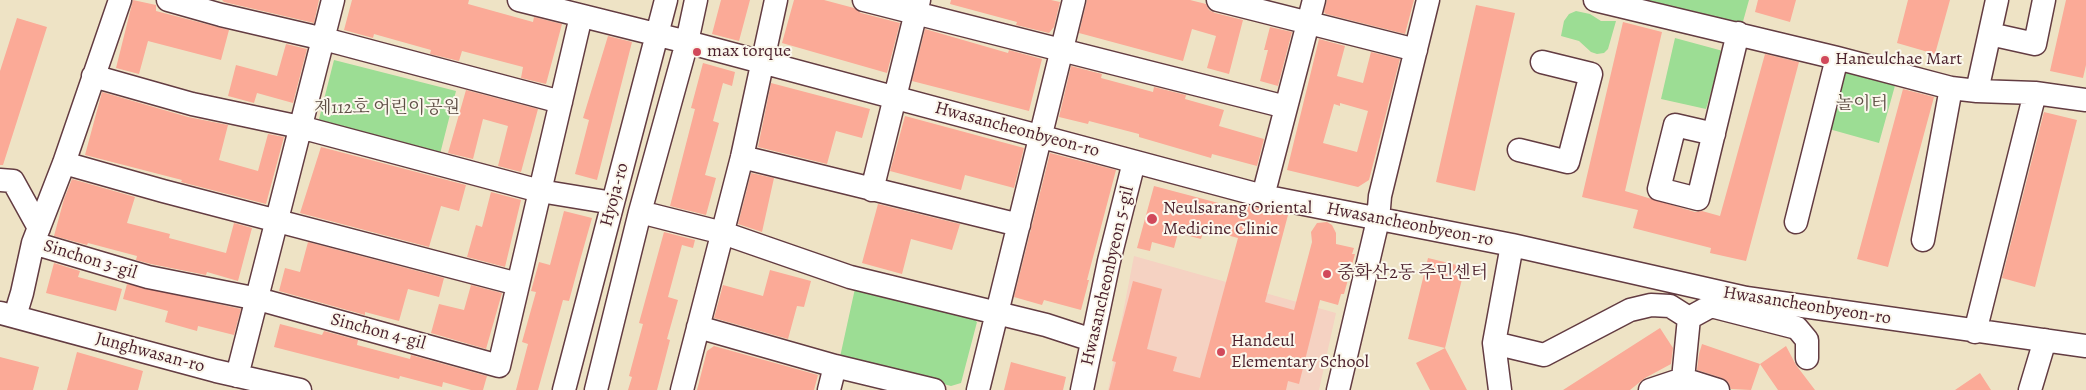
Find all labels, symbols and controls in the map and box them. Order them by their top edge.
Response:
place label: max torque [707,41,791,63]
marker: max torque [691,46,703,58]
place label: Haneulchae Mart [1835,49,1962,71]
marker: Haneulchae Mart [1819,54,1831,66]
park label: 놀이터 [1836,94,1888,116]
park label: 제112호 어린이공원 [314,98,460,120]
street label: Hwasancheonbyeon-ro [932,98,1102,162]
street label: Hyoja-ro [596,161,634,229]
street label: Hwasancheonbyeon 5-gil [1077,184,1139,368]
place label: Neulsarang Oriental Medicine Clinic [1163,198,1312,240]
street label: Hwasancheonbyeon-ro [1325,198,1495,252]
marker: Neulsarang Oriental Medicine Clinic [1145,212,1159,226]
street label: Sinchon 3-gil [41,236,139,284]
place label: 중화산2동 주민센터 [1337,263,1488,285]
marker: 중화산2동 주민센터 [1321,268,1333,280]
street label: Hwasancheonbyeon-ro [1722,282,1892,330]
street label: Sinchon 4-gil [328,309,428,355]
street label: Junghwasan-ro [93,328,207,378]
place label: Handeul Elementary School [1231,331,1369,374]
marker: Handeul Elementary School [1215,346,1227,358]

